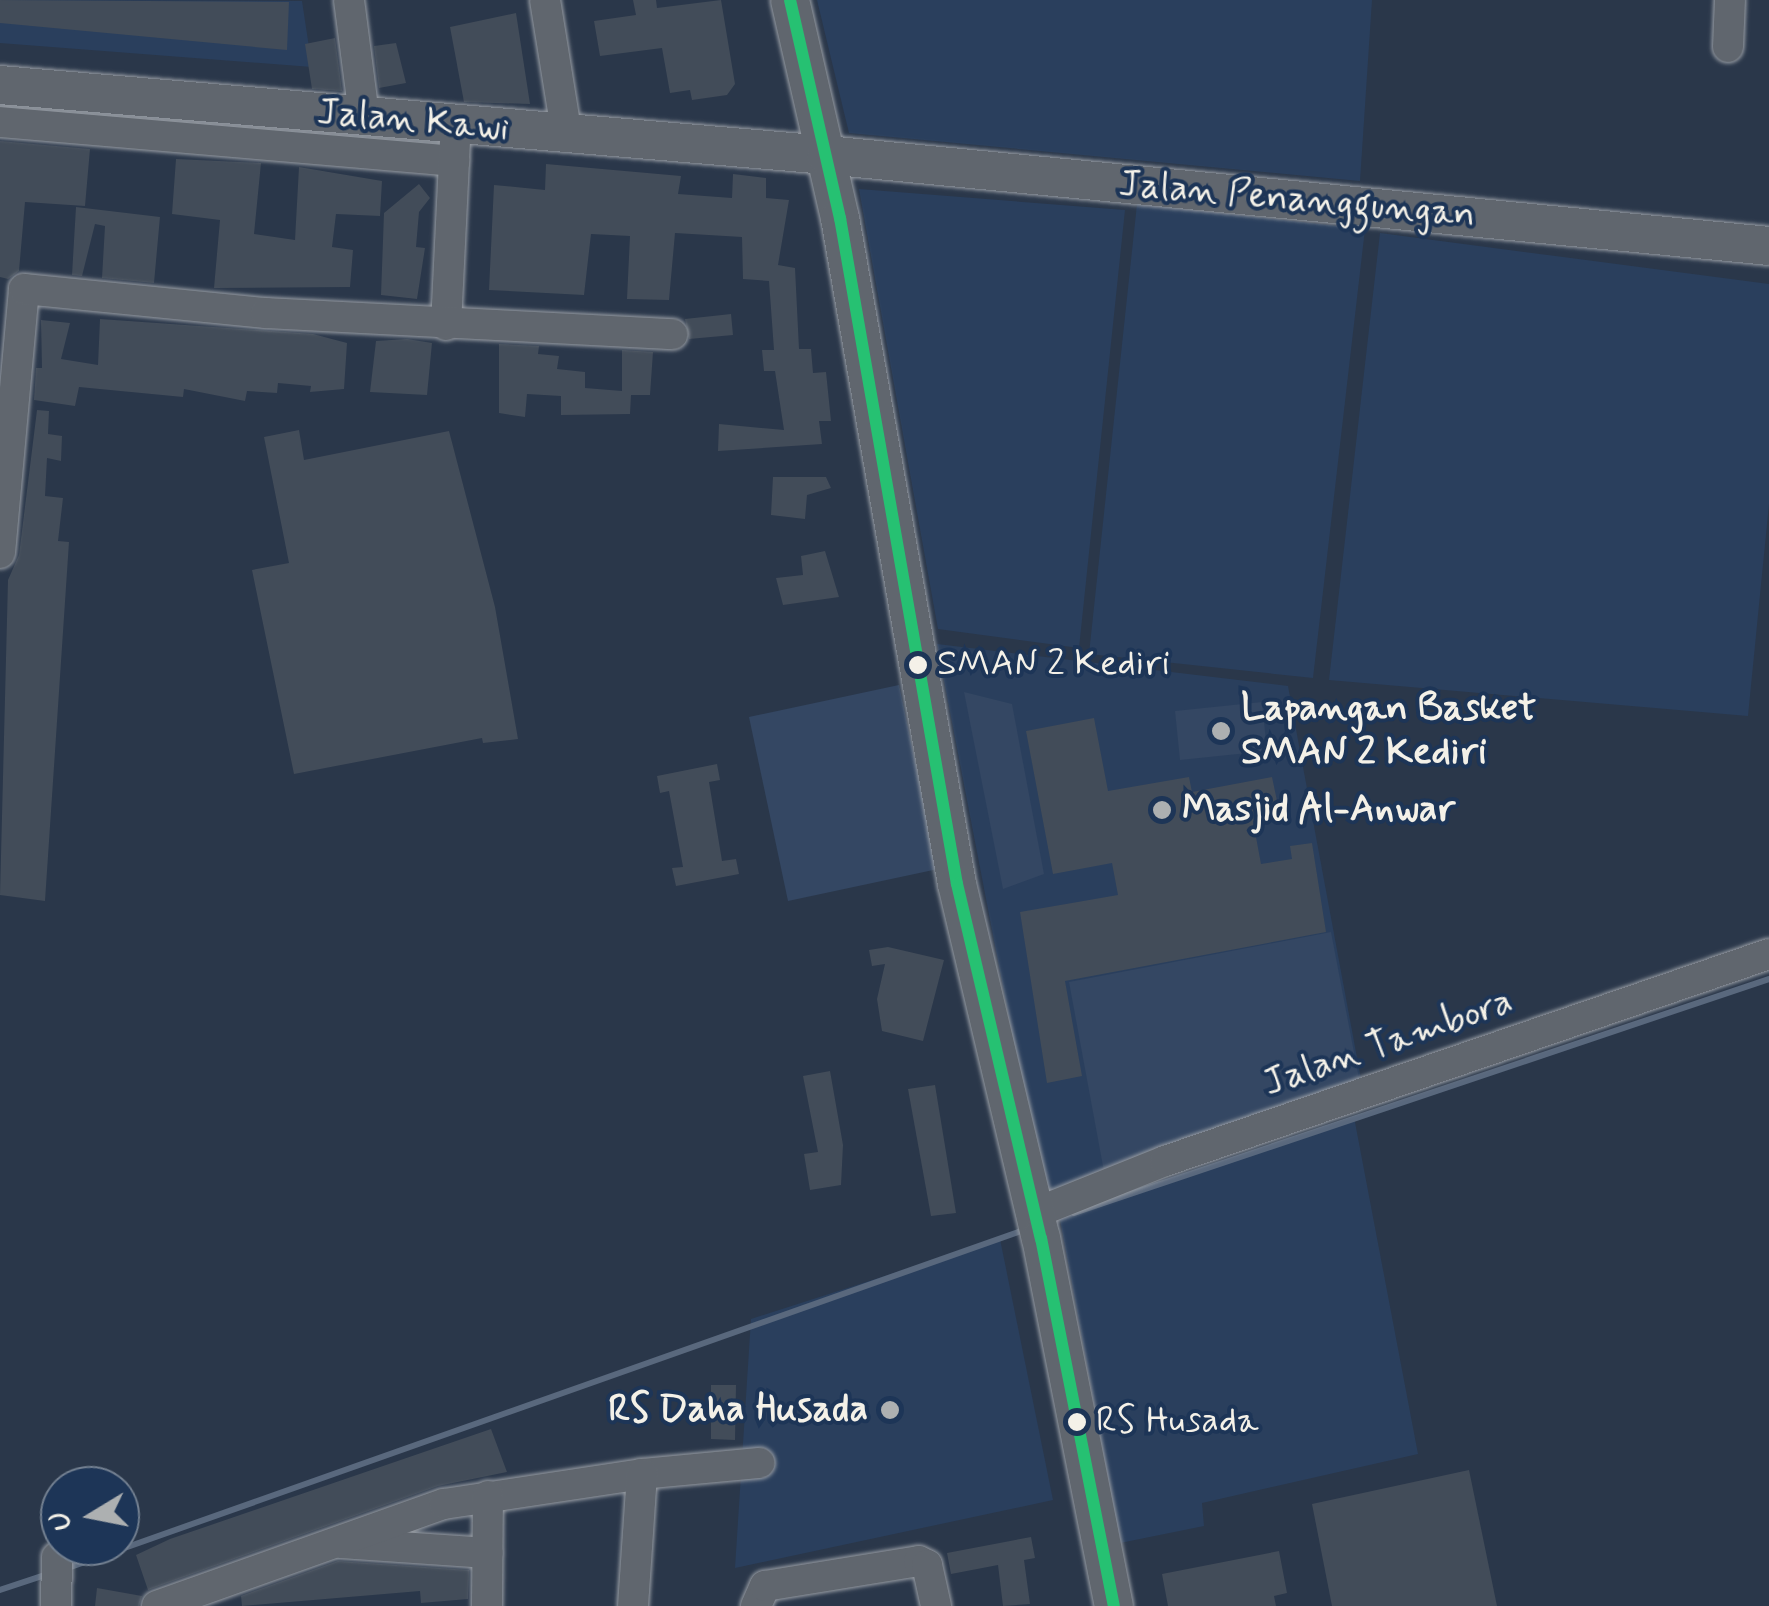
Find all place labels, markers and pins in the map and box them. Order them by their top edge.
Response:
place label: SMAN 2 Kediri [937,643,1170,687]
marker: SMAN 2 Kediri [908,655,928,675]
place label: Lapangan Basket SMAN 2 Kediri [1241,686,1537,776]
marker: Lapangan Basket SMAN 2 Kediri [1210,720,1232,742]
place label: Masjid Al-Anwar [1182,787,1455,833]
marker: Masjid Al-Anwar [1151,799,1173,821]
place label: RS Daha Husada [601,1387,868,1433]
marker: RS Daha Husada [877,1397,903,1423]
place label: RS Husada [1096,1400,1260,1444]
marker: RS Husada [1067,1412,1087,1432]

